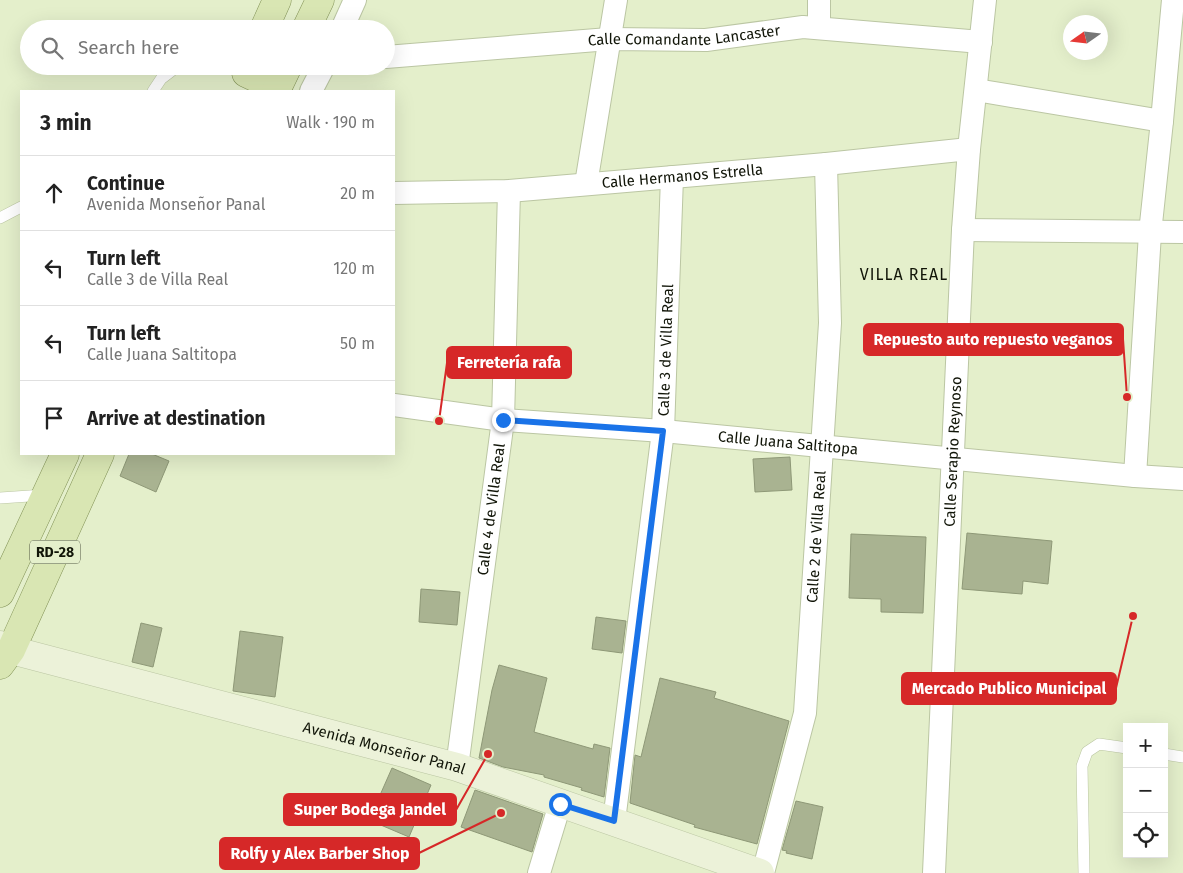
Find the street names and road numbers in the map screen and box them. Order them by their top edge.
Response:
street label: Calle Comandante Lancaster [587,21,781,50]
street label: Calle Hermanos Estrella [601,160,764,192]
street label: Calle 3 de Villa Real [655,283,677,417]
street label: Calle Serapio Reynoso [941,376,965,527]
street label: Calle Juana Saltitopa [717,427,859,459]
street label: Calle 4 de Villa Real [474,442,509,576]
street label: Calle 2 de Villa Real [803,469,830,603]
road number: RD-28 [30,540,80,564]
street label: Avenida Monseñor Panal [301,718,469,778]

